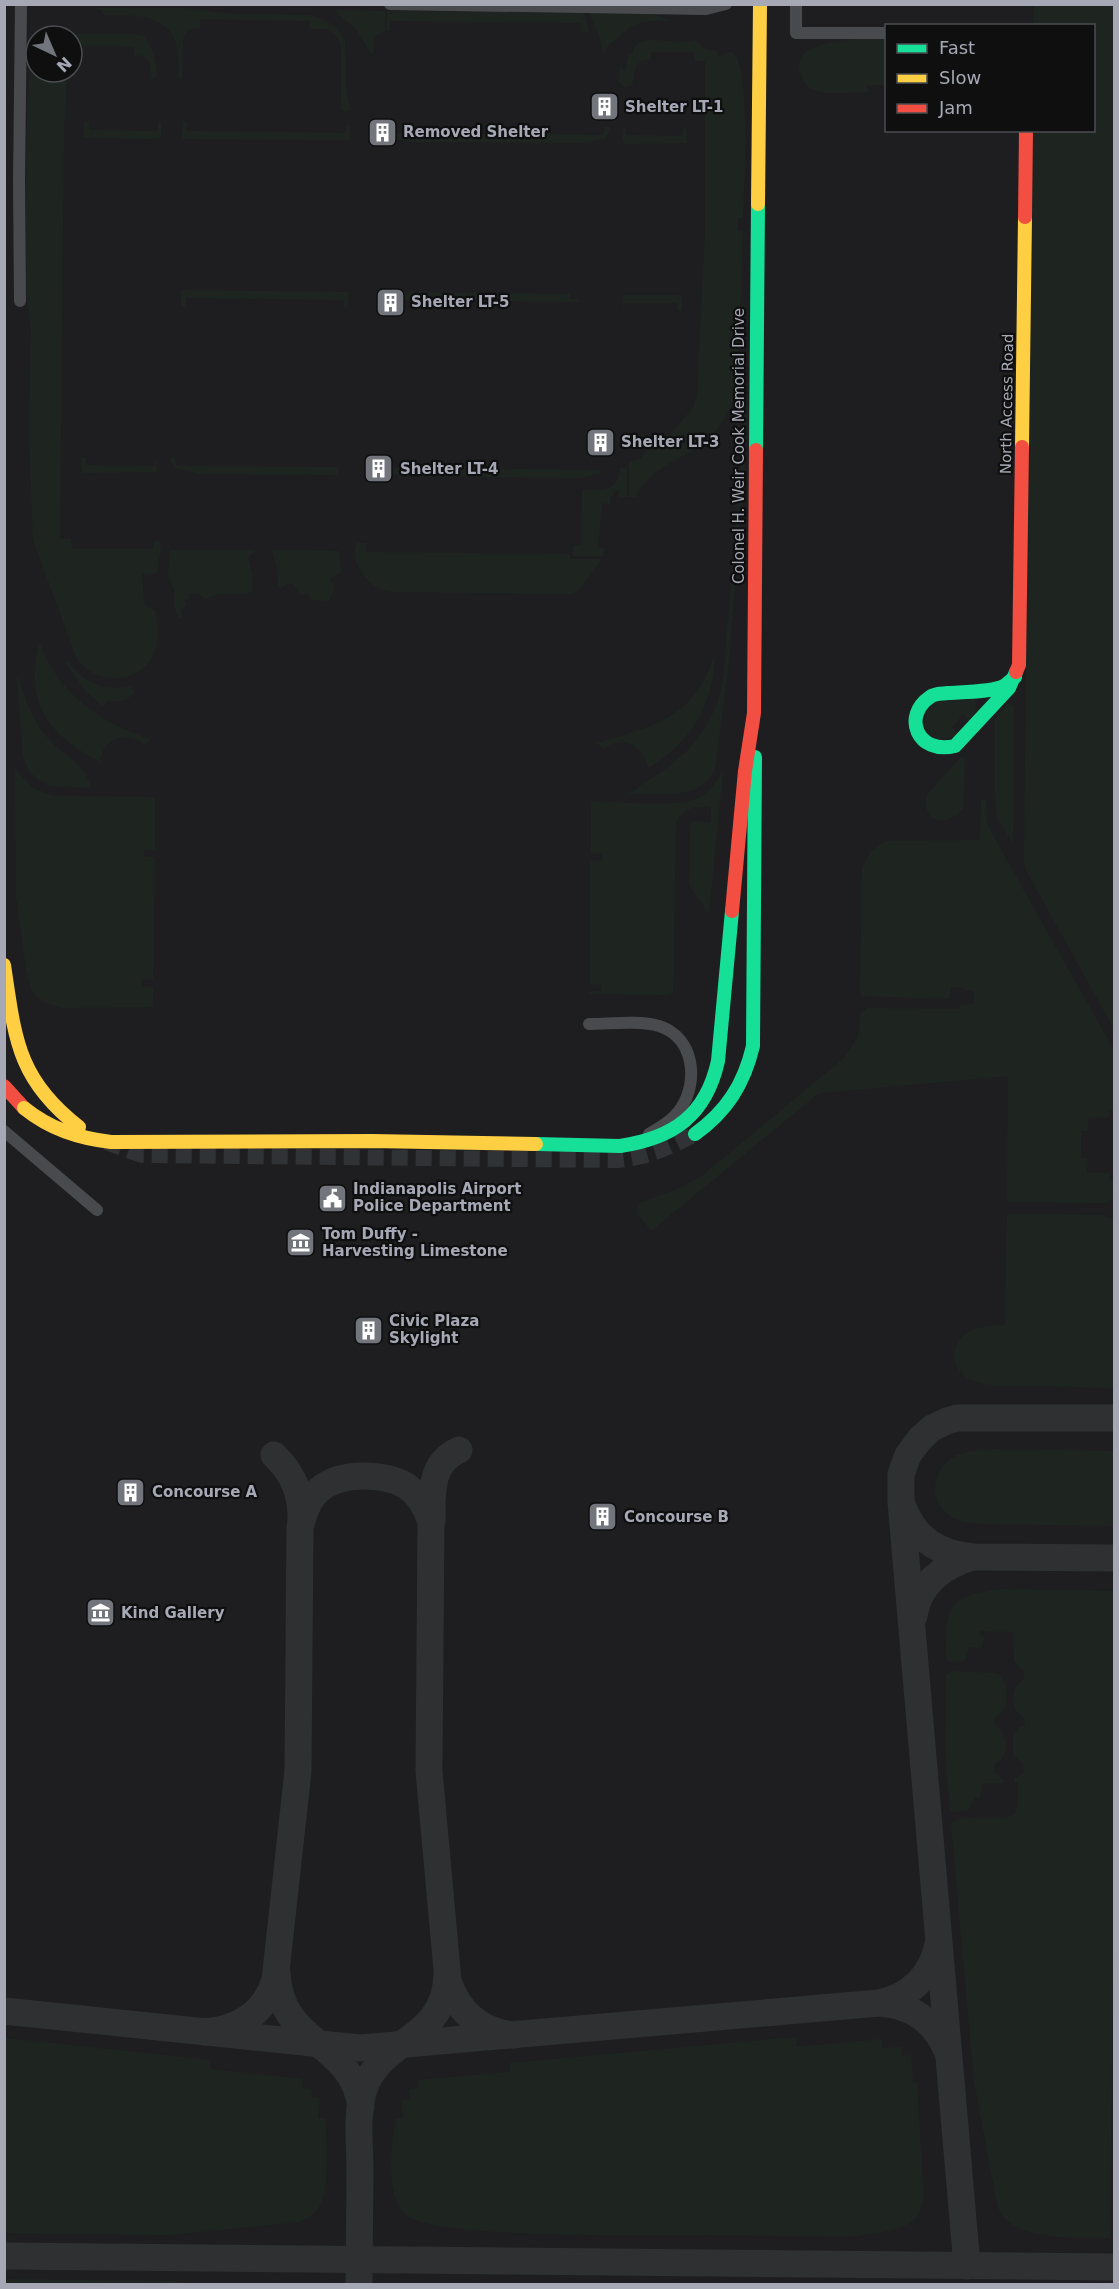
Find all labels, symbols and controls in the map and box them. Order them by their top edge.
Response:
north arrow [24,24,84,84]
legend [885,24,1095,132]
text: Fast [939,37,975,58]
text: N [53,53,75,76]
text: Slow [939,67,981,88]
building icon: Shelter LT-1 [588,91,620,123]
text: Jam [938,97,973,118]
place label: Shelter LT-1 [625,98,724,116]
building icon: Removed Shelter [366,116,398,148]
place label: Removed Shelter [403,123,549,141]
building icon: Shelter LT-5 [374,286,406,318]
place label: Shelter LT-5 [411,293,510,311]
street label: Colonel H. Weir Cook Memorial Drive [730,308,748,584]
street label: North Access Road [997,334,1017,474]
building icon: Shelter LT-3 [584,426,616,458]
place label: Shelter LT-3 [621,433,720,451]
building icon: Shelter LT-4 [363,453,395,485]
place label: Shelter LT-4 [400,460,499,478]
place label: Indianapolis Airport Police Department [353,1180,521,1215]
public building icon: Indianapolis Airport Police Department [316,1182,348,1214]
place label: Tom Duffy - Harvesting Limestone [322,1225,508,1260]
museum icon: Tom Duffy - Harvesting Limestone [285,1227,317,1259]
place label: Civic Plaza Skylight [389,1312,479,1347]
building icon: Civic Plaza Skylight [352,1314,384,1346]
building icon: Concourse A [115,1476,147,1508]
place label: Concourse A [152,1483,258,1501]
building icon: Concourse B [587,1501,619,1533]
place label: Concourse B [624,1508,729,1526]
museum icon: Kind Gallery [84,1597,116,1629]
place label: Kind Gallery [121,1604,225,1622]

